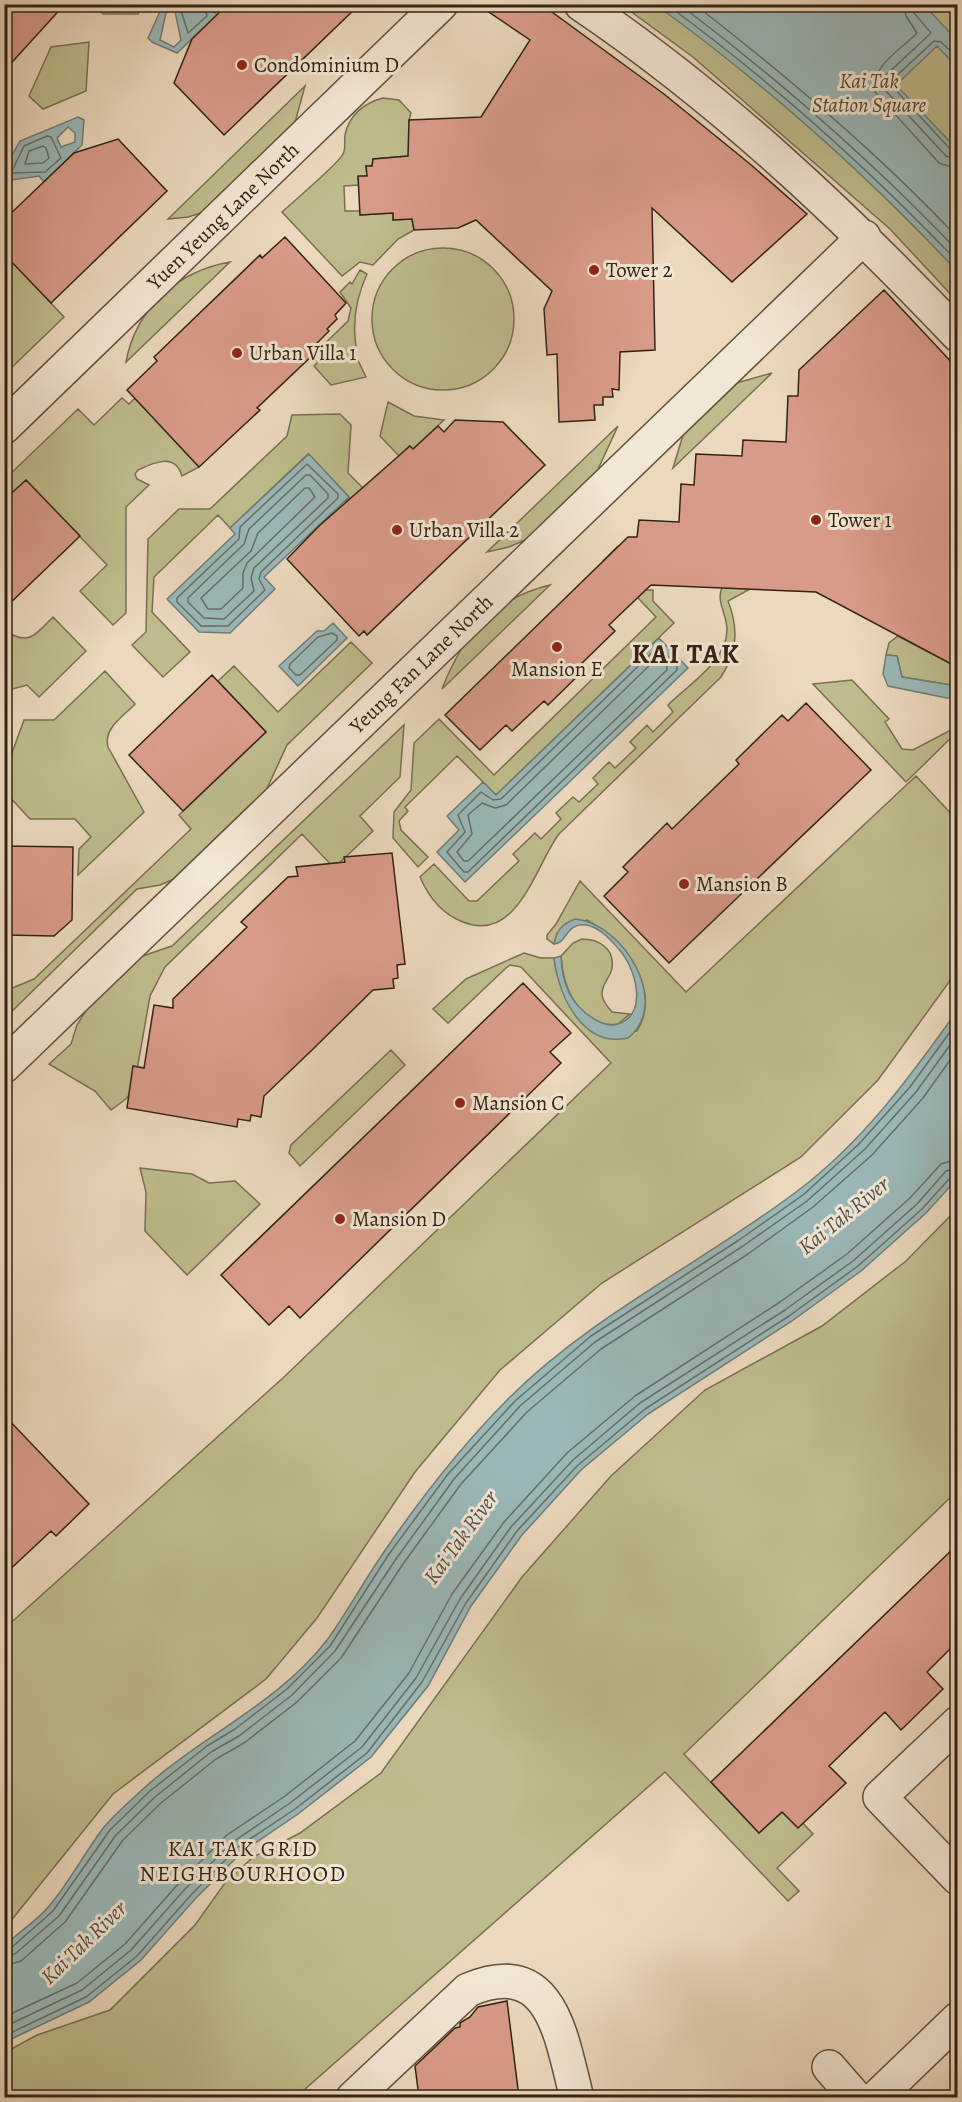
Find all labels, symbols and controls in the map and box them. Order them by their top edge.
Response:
place label: Condominium D [254,51,399,79]
marker: Condominium D [235,58,249,72]
park label: Kai Tak Station Square [812,67,927,119]
street label: Yuen Yeung Lane North [140,136,305,297]
place label: Tower 2 [606,256,672,284]
marker: Tower 2 [587,263,601,277]
place label: Urban Villa 1 [249,339,356,367]
marker: Urban Villa 1 [230,346,244,360]
place label: Tower 1 [828,506,892,534]
marker: Tower 1 [809,513,823,527]
place label: Urban Villa 2 [409,516,519,544]
marker: Urban Villa 2 [390,523,404,537]
street label: Yeung Fan Lane North [342,588,499,741]
district label: KAI TAK [632,636,740,672]
marker: Mansion E [550,640,564,654]
place label: Mansion E [511,655,603,683]
place label: Mansion B [696,870,788,898]
marker: Mansion B [677,877,691,891]
place label: Mansion C [472,1089,565,1117]
marker: Mansion C [453,1096,467,1110]
water label: Kai Tak River [792,1169,896,1262]
place label: Mansion D [352,1205,446,1233]
marker: Mansion D [333,1212,347,1226]
water label: Kai Tak River [417,1484,506,1590]
district label: KAI TAK GRID NEIGHBOURHOOD [140,1834,346,1889]
water label: Kai Tak River [34,1893,134,1991]

